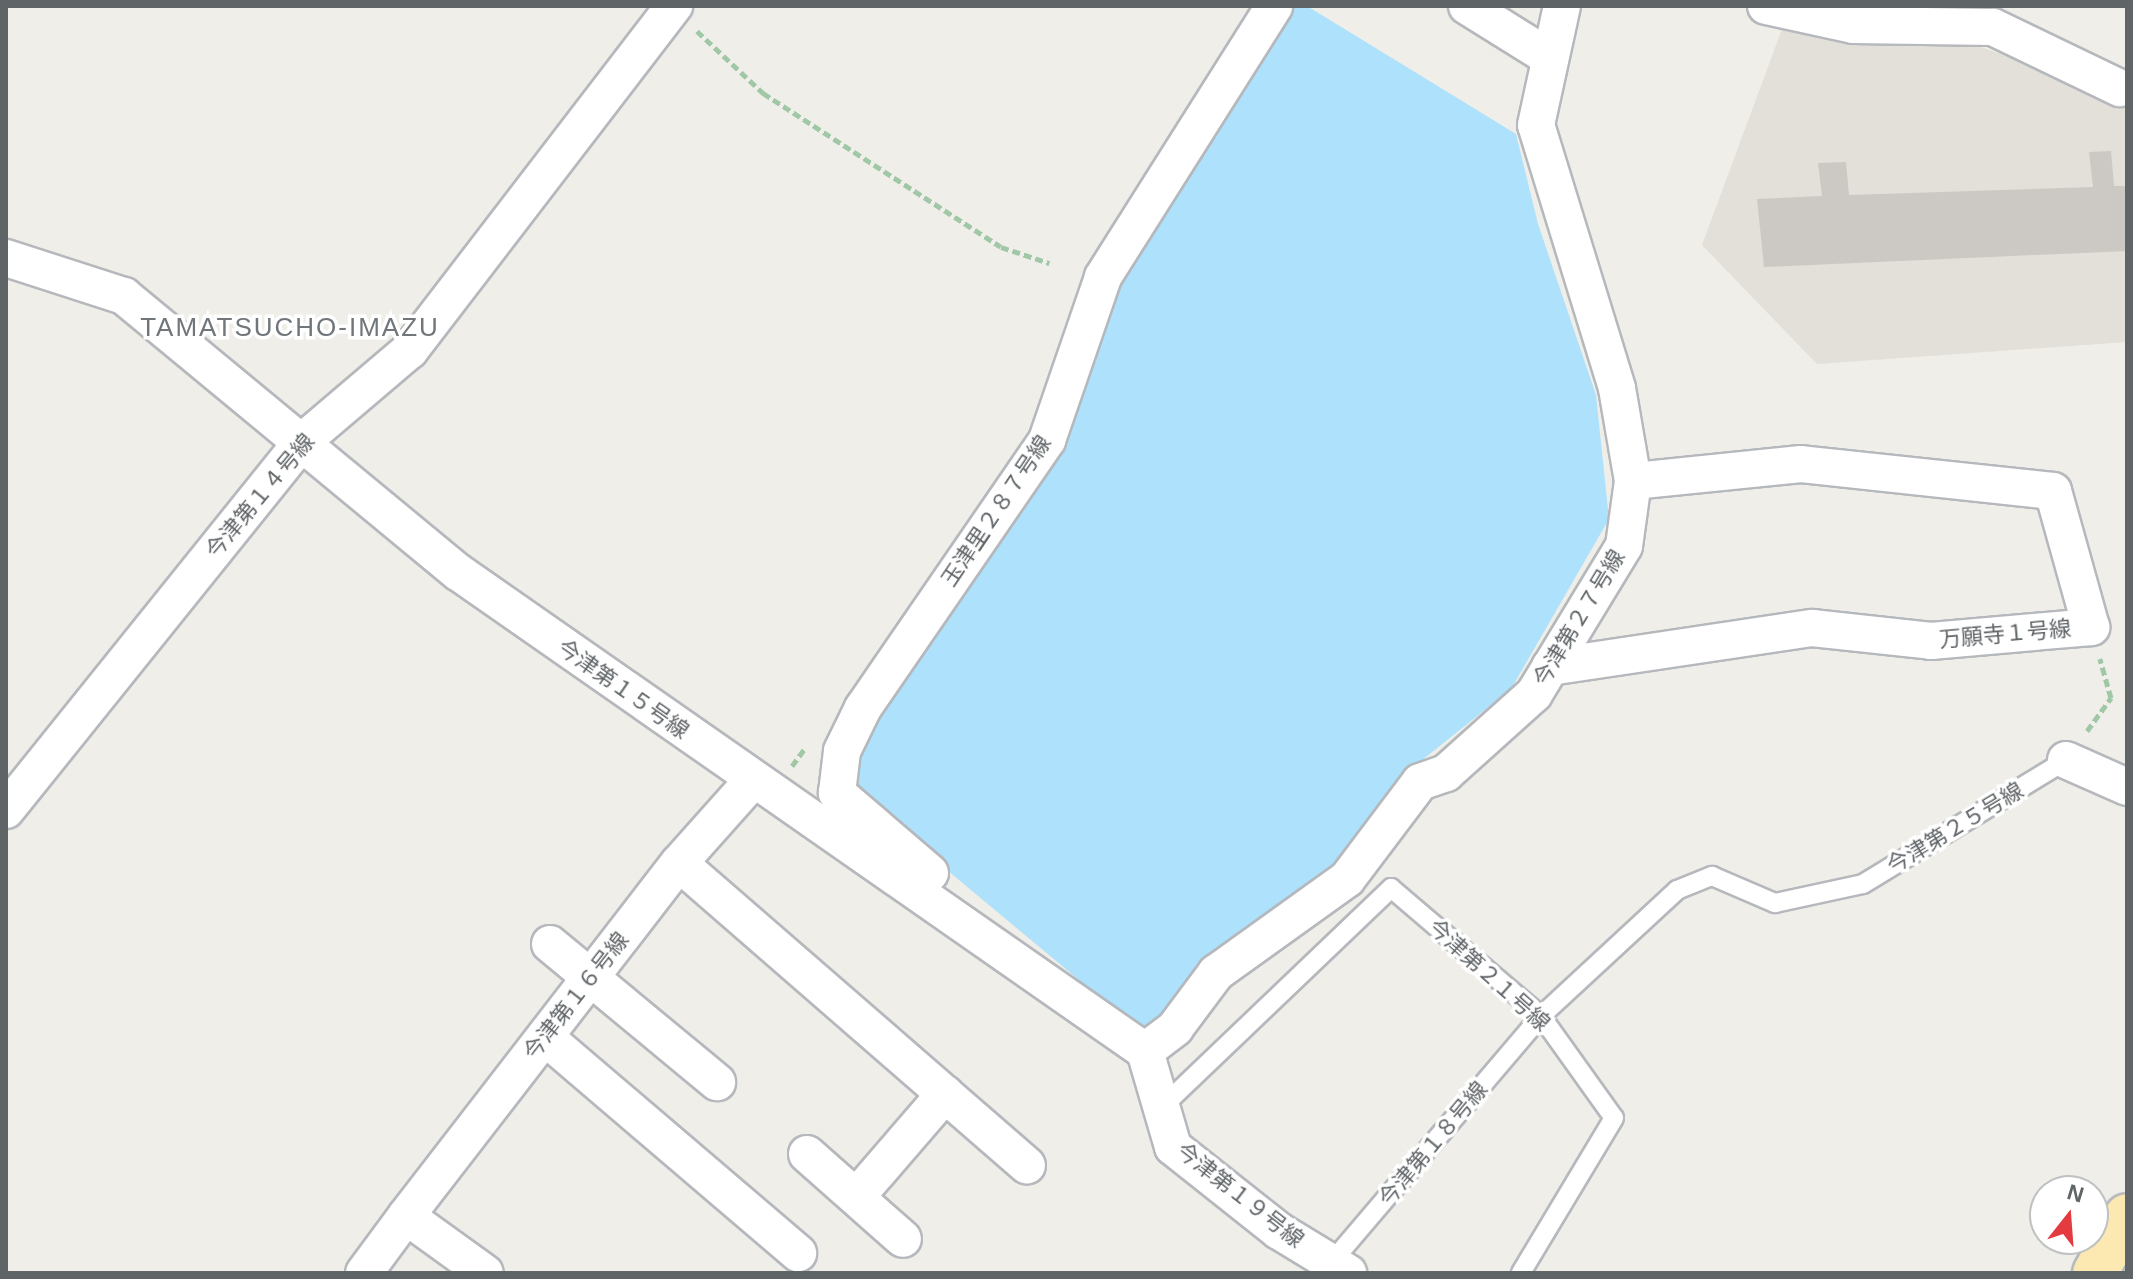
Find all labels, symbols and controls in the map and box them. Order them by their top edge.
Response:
district label: TAMATSUCHO-IMAZU [140,312,440,344]
street label: 今津第１４号線 [200,429,320,563]
street label: 玉津里２８７号線 [936,431,1056,591]
street label: 今津第２７号線 [1528,545,1630,691]
street label: 万願寺１号線 [1938,615,2072,653]
street label: 今津第１５号線 [552,634,694,744]
street label: 今津第２５号線 [1882,777,2028,879]
street label: 今津第２１号線 [1423,914,1555,1036]
street label: 今津第１６号線 [518,927,634,1065]
street label: 今津第１８号線 [1373,1077,1493,1211]
street label: 今津第１９号線 [1171,1137,1309,1253]
north arrow [2029,1175,2109,1255]
text: N [2064,1179,2087,1208]

